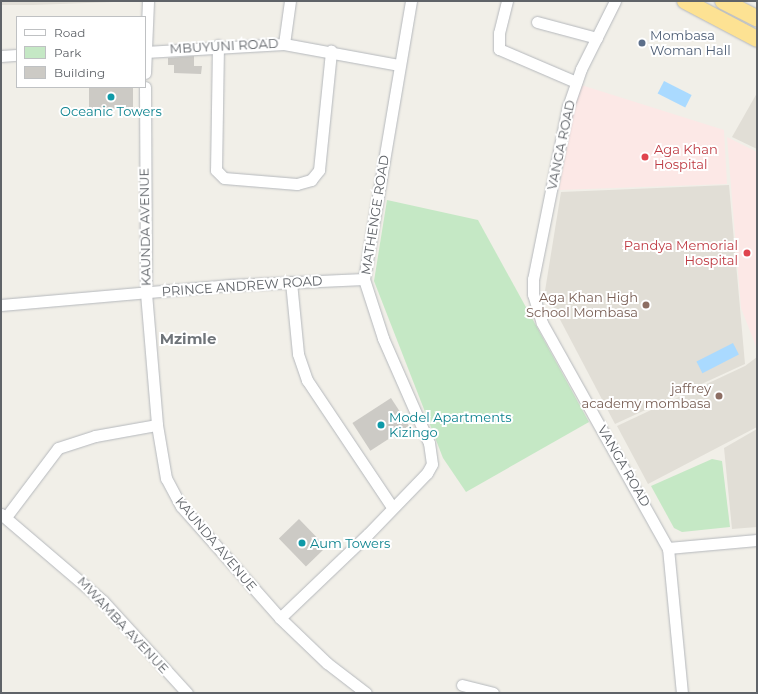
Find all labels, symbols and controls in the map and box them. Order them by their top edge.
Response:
legend [16,16,146,88]
text: Road [54,25,85,40]
place label: Mombasa Woman Hall [650,28,731,59]
street label: MBUYUNI ROAD [169,35,279,57]
marker: Mombasa Woman Hall [637,38,647,48]
text: Park [54,45,81,60]
text: Building [54,65,105,80]
marker: Oceanic Towers [106,92,116,102]
street label: VANGA ROAD [544,99,578,191]
place label: Oceanic Towers [60,103,162,119]
place label: Aga Khan Hospital [654,142,718,173]
marker: Aga Khan Hospital [639,151,651,163]
street label: MATHENGE ROAD [358,154,392,276]
street label: KAUNDA AVENUE [136,168,154,286]
place label: Pandya Memorial Hospital [624,238,738,269]
marker: Pandya Memorial Hospital [741,247,753,259]
street label: PRINCE ANDREW ROAD [161,273,323,299]
place label: Aga Khan High School Mombasa [526,290,638,321]
marker: Aga Khan High School Mombasa [641,300,651,310]
district label: Mzimle [160,330,216,348]
place label: jaffrey academy mombasa [581,381,711,412]
marker: jaffrey academy mombasa [714,391,724,401]
place label: Model Apartments Kizingo [389,410,512,441]
marker: Model Apartments Kizingo [376,420,386,430]
street label: VANGA ROAD [594,422,654,510]
street label: KAUNDA AVENUE [172,494,260,594]
place label: Aum Towers [310,535,390,551]
marker: Aum Towers [297,538,307,548]
street label: MWAMBA AVENUE [74,573,172,677]

